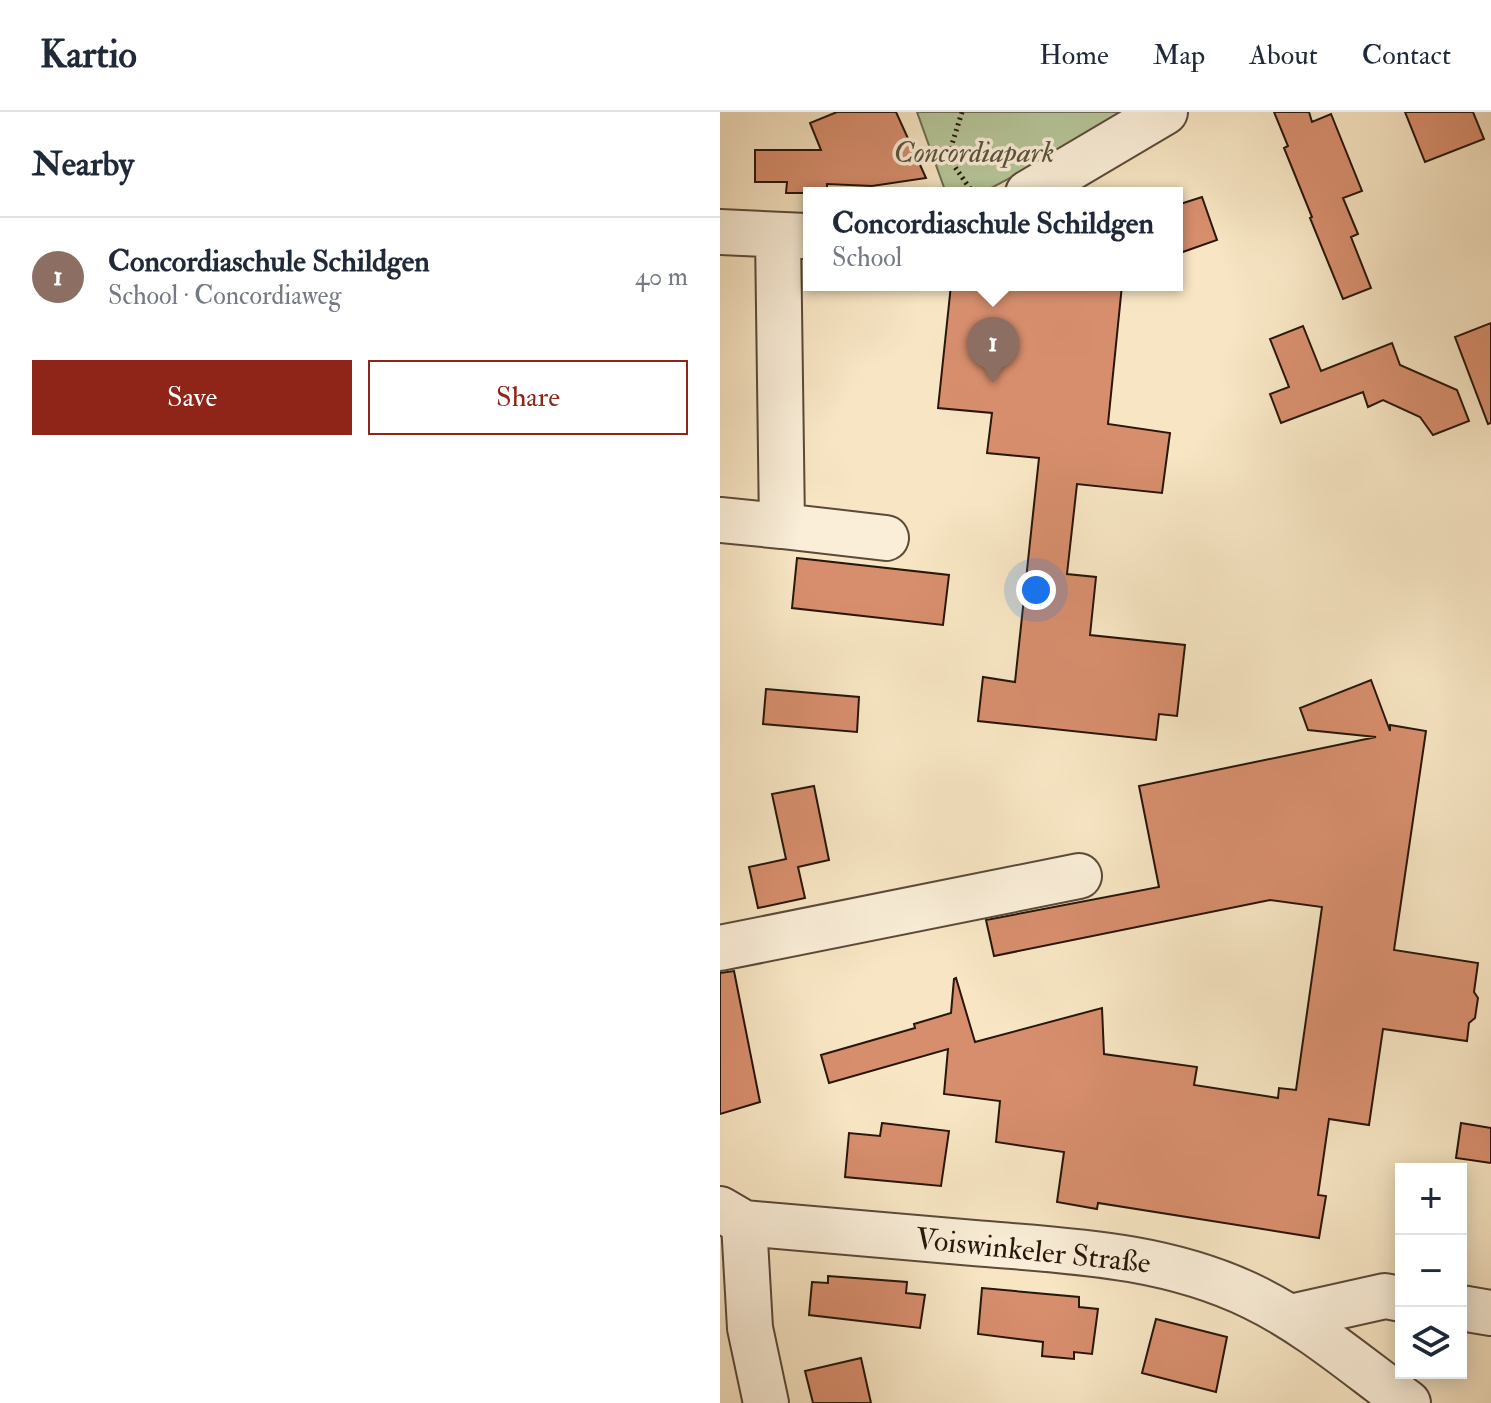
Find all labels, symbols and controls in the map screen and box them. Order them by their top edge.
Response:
text: Kartio [40,31,137,79]
text: Home [1039,38,1109,73]
text: Map [1153,38,1205,73]
text: About [1249,38,1318,73]
text: Contact [1362,38,1451,73]
park label: Concordiapark [894,134,1054,171]
text: Nearby [32,143,134,186]
popup [803,187,1183,291]
text: Concordiaschule Schildgen [832,205,1154,242]
text: School [832,242,902,274]
text: Concordiaschule Schildgen [108,243,430,280]
text: 1 [53,261,63,293]
text: 40 m [635,261,688,293]
text: School · Concordiaweg [108,280,341,312]
pin: 1 [967,317,1019,383]
button: Save [32,360,352,435]
button: Share [368,360,688,435]
your location [1016,570,1056,610]
map controls [1395,1163,1467,1379]
button: + [1395,1163,1467,1235]
street label: Voiswinkeler Straße [914,1220,1152,1282]
button: − [1395,1235,1467,1307]
button: layers [1395,1307,1467,1379]

